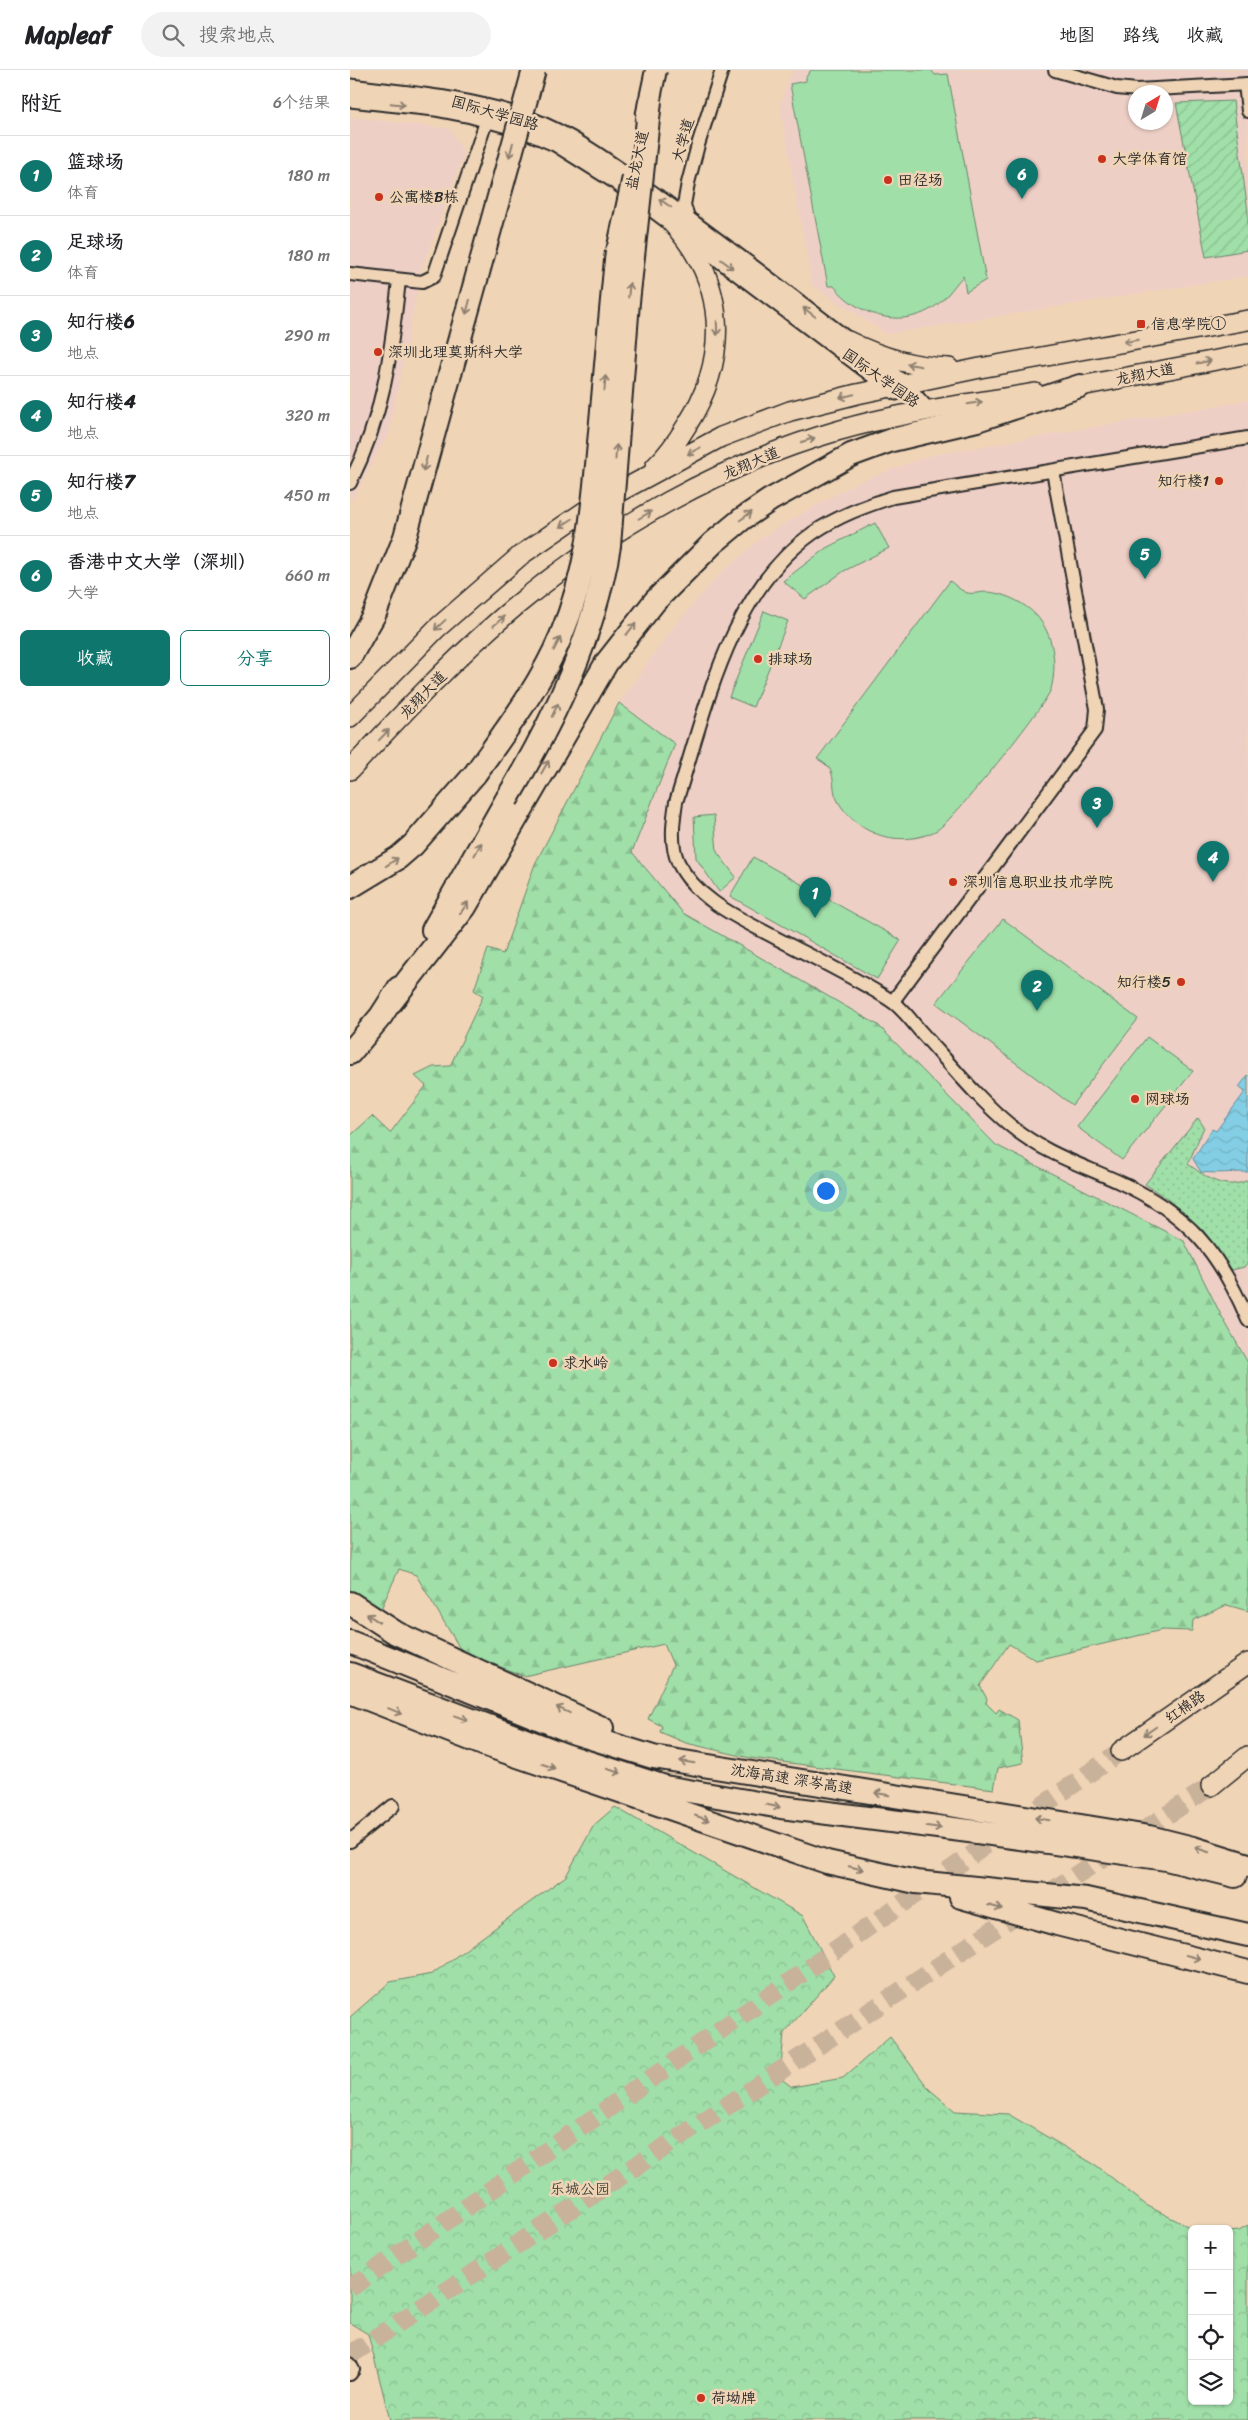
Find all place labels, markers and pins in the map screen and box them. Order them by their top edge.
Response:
place label: 大学体育馆 [1112,146,1187,172]
marker: 大学体育馆 [1096,153,1108,165]
pin: 6 [1006,158,1038,199]
place label: 田径场 [898,167,943,193]
marker: 田径场 [882,174,894,186]
place label: 公寓楼B栋 [389,184,458,210]
marker: 公寓楼B栋 [373,191,385,203]
place label: 信息学院① [1151,311,1226,337]
marker: 信息学院① [1135,318,1147,330]
place label: 深圳北理莫斯科大学 [388,339,523,365]
marker: 深圳北理莫斯科大学 [372,346,384,358]
place label: 知行楼1 [1158,468,1209,494]
marker: 知行楼1 [1213,475,1225,487]
pin: 5 [1129,538,1161,579]
place label: 排球场 [768,646,813,672]
marker: 排球场 [752,653,764,665]
pin: 3 [1081,787,1113,828]
pin: 4 [1197,841,1229,882]
place label: 深圳信息职业技术学院 [963,869,1113,895]
marker: 深圳信息职业技术学院 [947,876,959,888]
pin: 1 [799,877,831,918]
place label: 知行楼5 [1117,969,1171,995]
pin: 2 [1021,970,1053,1011]
marker: 知行楼5 [1175,976,1187,988]
place label: 网球场 [1145,1086,1190,1112]
marker: 网球场 [1129,1093,1141,1105]
place label: 求水岭 [563,1350,609,1376]
marker: 求水岭 [547,1357,559,1369]
place label: 荷坳牌 [711,2385,756,2411]
marker: 荷坳牌 [695,2392,707,2404]

